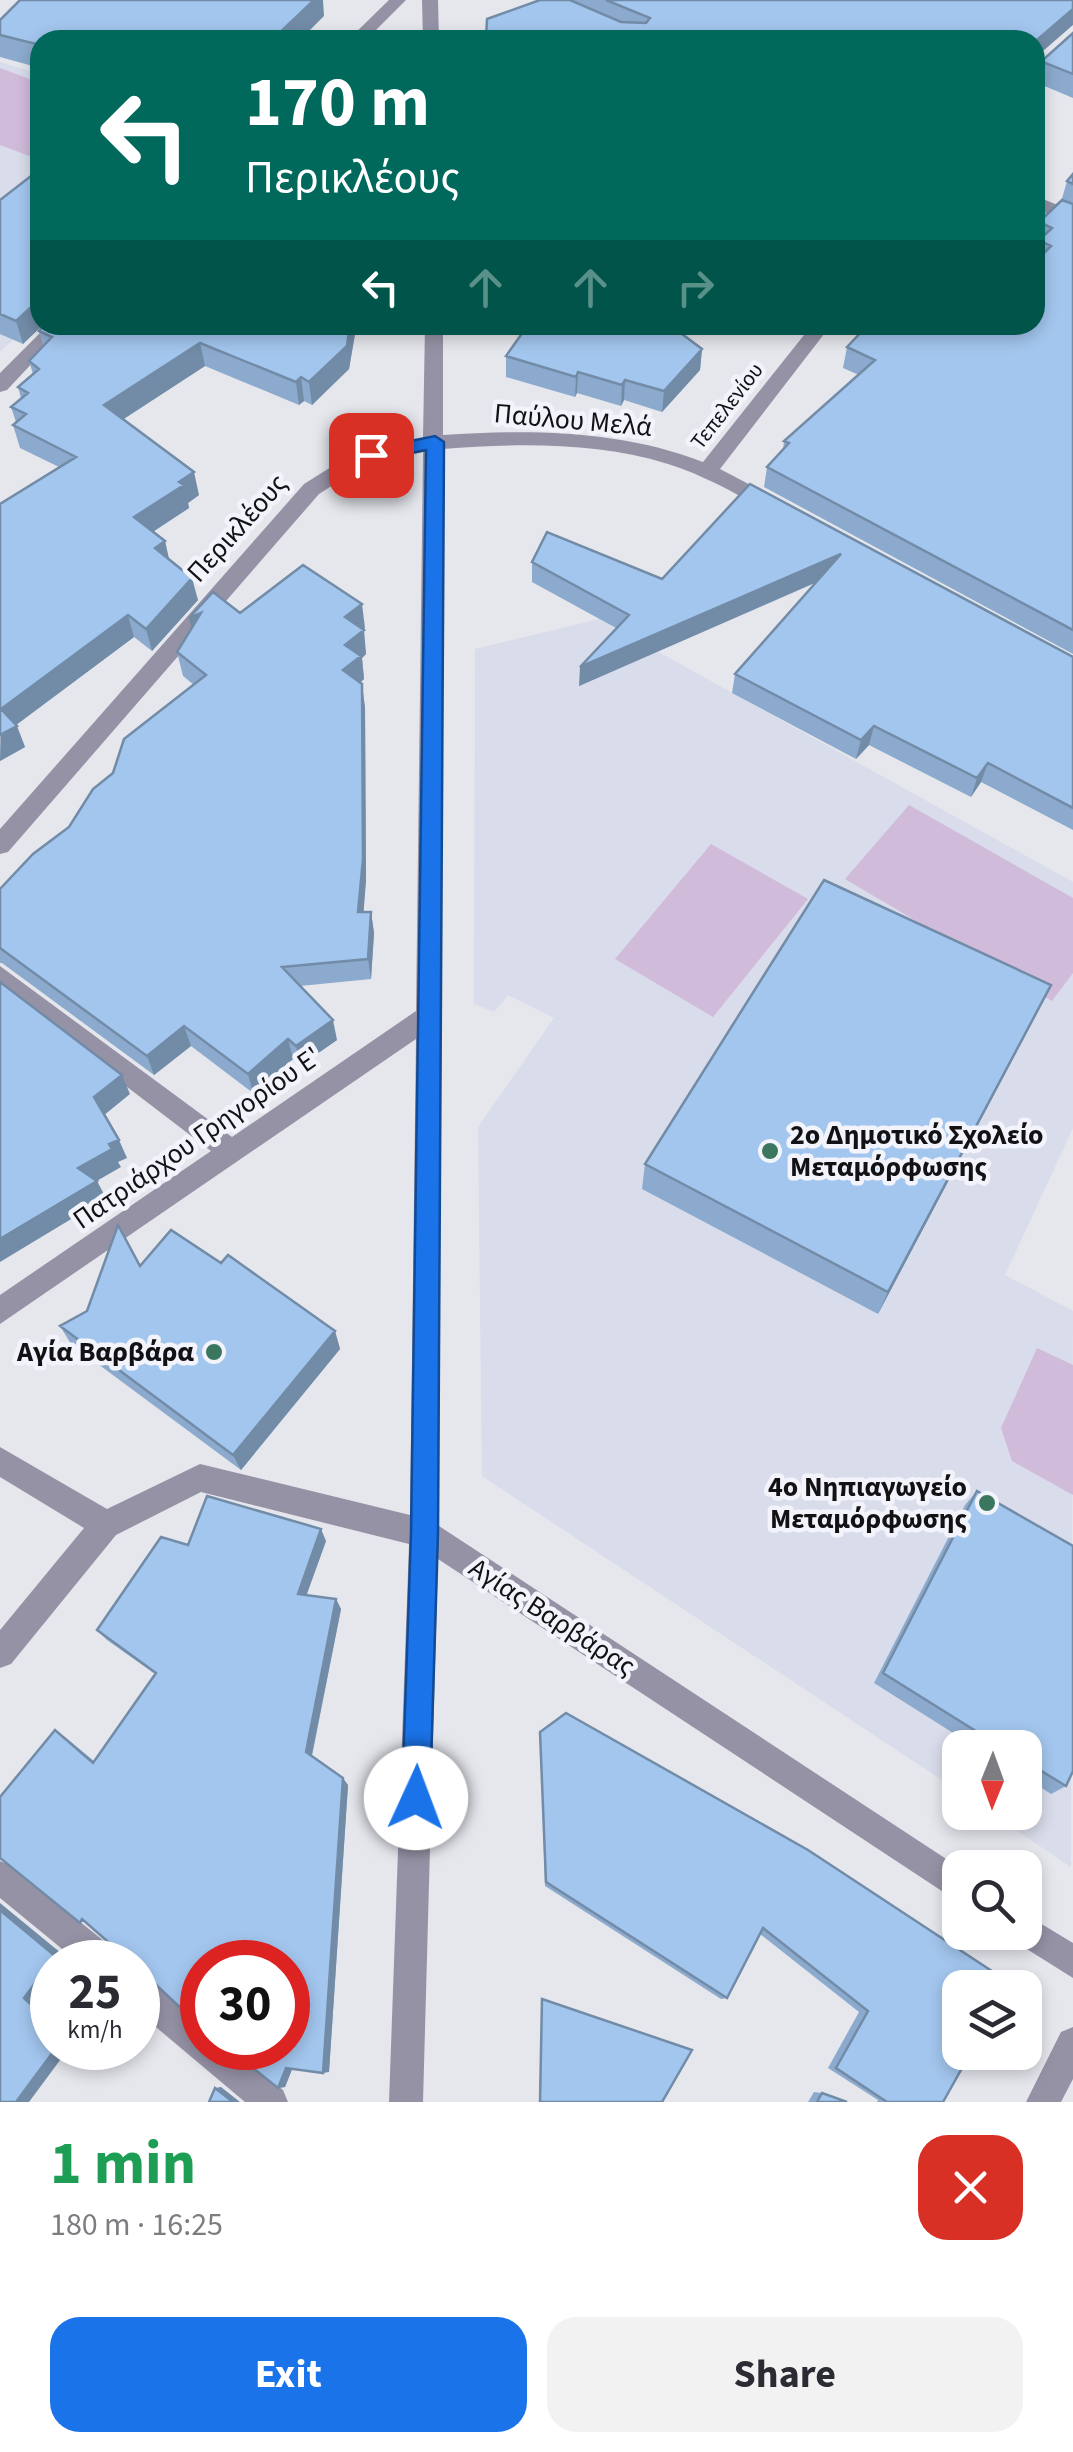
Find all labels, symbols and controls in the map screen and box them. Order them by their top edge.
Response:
text: 170 m [245,53,430,153]
icon: left [80,70,210,200]
text: Περικλέους [245,146,460,210]
icon: left [353,260,408,315]
icon: ahead [458,260,513,315]
icon: ahead [563,260,618,315]
icon: right [668,260,723,315]
street label: Τεπελενίου [683,356,771,456]
street label: Παύλου Μελά [492,393,654,447]
pin [329,413,414,498]
icon: arrive [344,428,399,483]
street label: Περικλέους [177,465,297,591]
street label: Πατριάρχου Γρηγορίου Ε' [65,1037,329,1239]
place label: 2ο Δημοτικό Σχολείο Μεταμόρφωσης [790,1115,1043,1187]
marker: 2ο Δημοτικό Σχολείο Μεταμόρφωσης [759,1140,781,1162]
place label: Αγία Βαρβάρα [16,1332,194,1372]
marker: Αγία Βαρβάρα [203,1341,225,1363]
place label: 4ο Νηπιαγωγείο Μεταμόρφωσης [768,1467,967,1539]
marker: 4ο Νηπιαγωγείο Μεταμόρφωσης [976,1492,998,1514]
street label: Αγίας Βαρβάρας [461,1548,643,1686]
north arrow [942,1730,1042,1830]
map controls [942,1730,1042,2070]
position arrow [364,1746,468,1850]
button: search [942,1850,1042,1950]
speed limit sign: 30 [180,1940,310,2070]
text: 25 [69,1957,121,2028]
button: layers [942,1970,1042,2070]
text: km/h [67,2012,123,2048]
text: 1 min [50,2122,196,2207]
button: close [918,2135,1023,2240]
text: 180 m · 16:25 [50,2202,223,2248]
button: Exit [50,2317,527,2432]
button: Share [547,2317,1023,2432]

